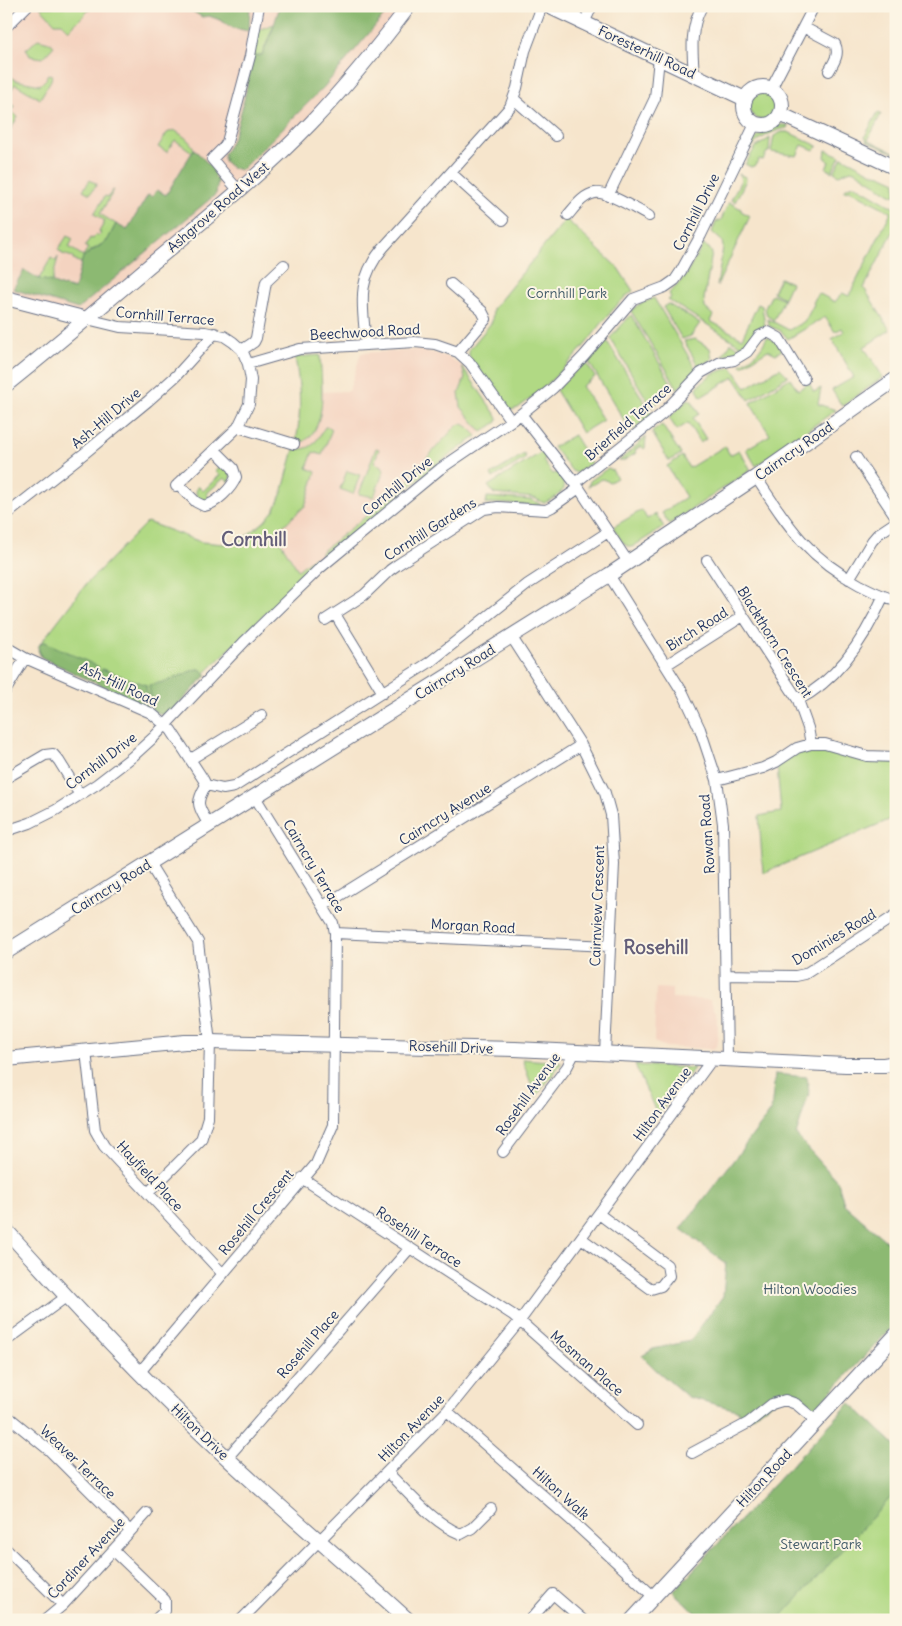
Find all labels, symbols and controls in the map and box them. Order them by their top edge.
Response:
street label: Foresterhill Road [595,21,699,83]
street label: Ashgrove Road West [163,158,273,256]
street label: Cornhill Drive [669,170,723,254]
park label: Cornhill Park [527,284,607,302]
street label: Cornhill Terrace [115,303,215,329]
street label: Beechwood Road [309,320,421,344]
street label: Brierfield Terrace [581,380,675,464]
street label: Ash-Hill Drive [68,384,144,452]
street label: Cairncry Road [752,418,836,484]
street label: Cornhill Drive [358,452,436,520]
street label: Cornhill Gardens [381,493,479,565]
district label: Cornhill [221,527,287,551]
street label: Blackthorn Crescent [734,583,817,701]
street label: Birch Road [663,603,731,655]
street label: Cairncry Road [412,640,498,704]
street label: Ash-Hill Road [77,658,161,710]
street label: Cornhill Drive [62,728,140,794]
street label: Cairncry Avenue [396,779,494,849]
street label: Rowan Road [695,794,719,874]
street label: Cairncry Terrace [279,816,349,916]
street label: Cairnview Crescent [586,845,608,967]
street label: Cairncry Road [68,855,154,919]
street label: Dominies Road [789,905,879,969]
street label: Morgan Road [430,915,516,937]
district label: Rosehill [623,935,689,959]
street label: Rosehill Drive [408,1037,494,1057]
street label: Rosehill Avenue [492,1049,564,1139]
street label: Hilton Avenue [629,1063,695,1145]
street label: Hayfield Place [113,1137,187,1215]
street label: Rosehill Crescent [215,1165,297,1259]
street label: Rosehill Terrace [373,1203,465,1271]
park label: Hilton Woodies [763,1280,857,1298]
street label: Rosehill Place [273,1306,343,1382]
street label: Mosman Place [547,1326,627,1400]
street label: Hilton Avenue [374,1390,448,1466]
street label: Hilton Drive [167,1400,233,1464]
street label: Weaver Terrace [36,1421,120,1503]
street label: Hilton Road [732,1445,796,1511]
street label: Hilton Walk [529,1463,593,1523]
street label: Cordiner Avenue [43,1513,129,1603]
park label: Stewart Park [780,1535,862,1553]

